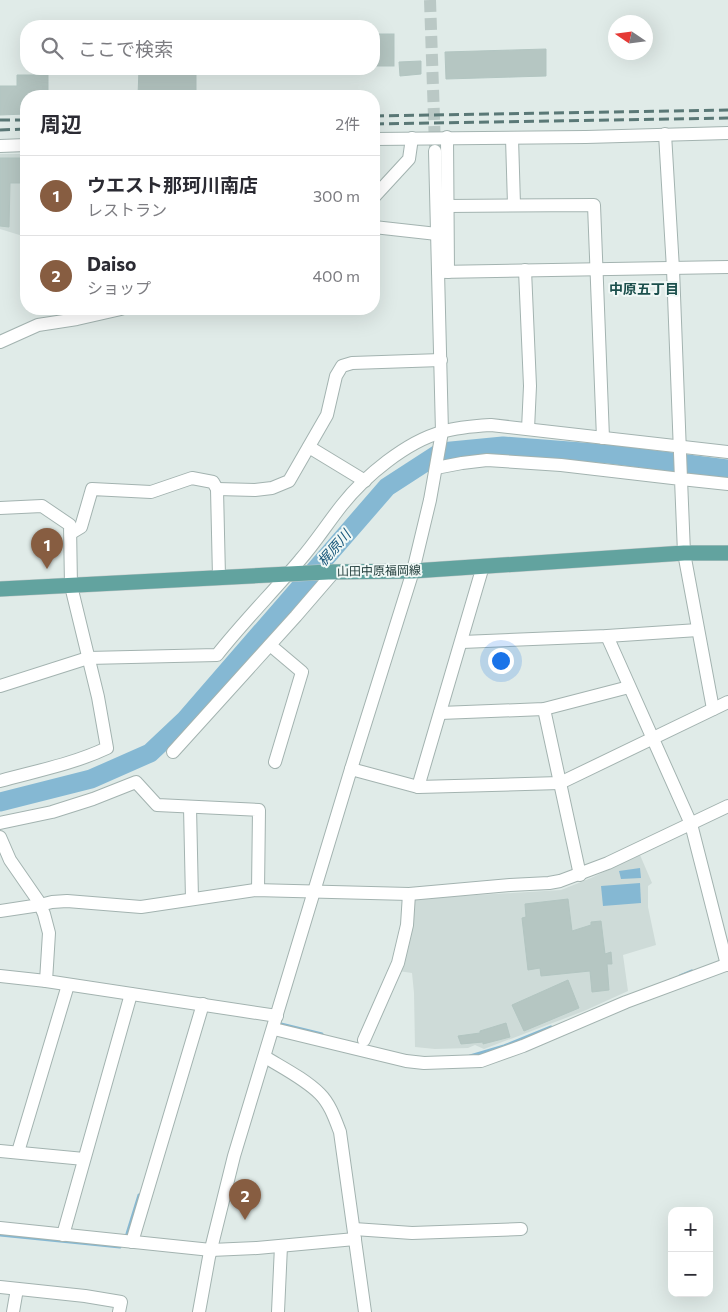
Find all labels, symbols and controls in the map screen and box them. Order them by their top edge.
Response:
north arrow [608,15,653,60]
search box [20,20,380,75]
icon: search [38,34,66,62]
text: ここで検索 [78,37,173,60]
text: 周辺 [40,111,82,136]
text: 2件 [335,114,360,133]
text: ウエスト那珂川南店 [87,173,258,196]
text: 1 [52,186,60,205]
text: 300 m [313,186,360,205]
text: レストラン [87,200,167,219]
text: Daiso [87,252,136,275]
text: 2 [51,266,61,285]
text: 400 m [312,266,360,285]
text: ショップ [87,278,151,297]
district label: 中原五丁目 [609,280,679,297]
water label: 梶原川 [313,525,355,569]
pin: 1 [31,528,63,569]
street label: 山田中原福岡線 [337,562,421,578]
your location [488,648,514,674]
pin: 2 [229,1179,261,1220]
map controls [668,1207,713,1297]
button: + [668,1207,713,1252]
button: − [668,1252,713,1297]

